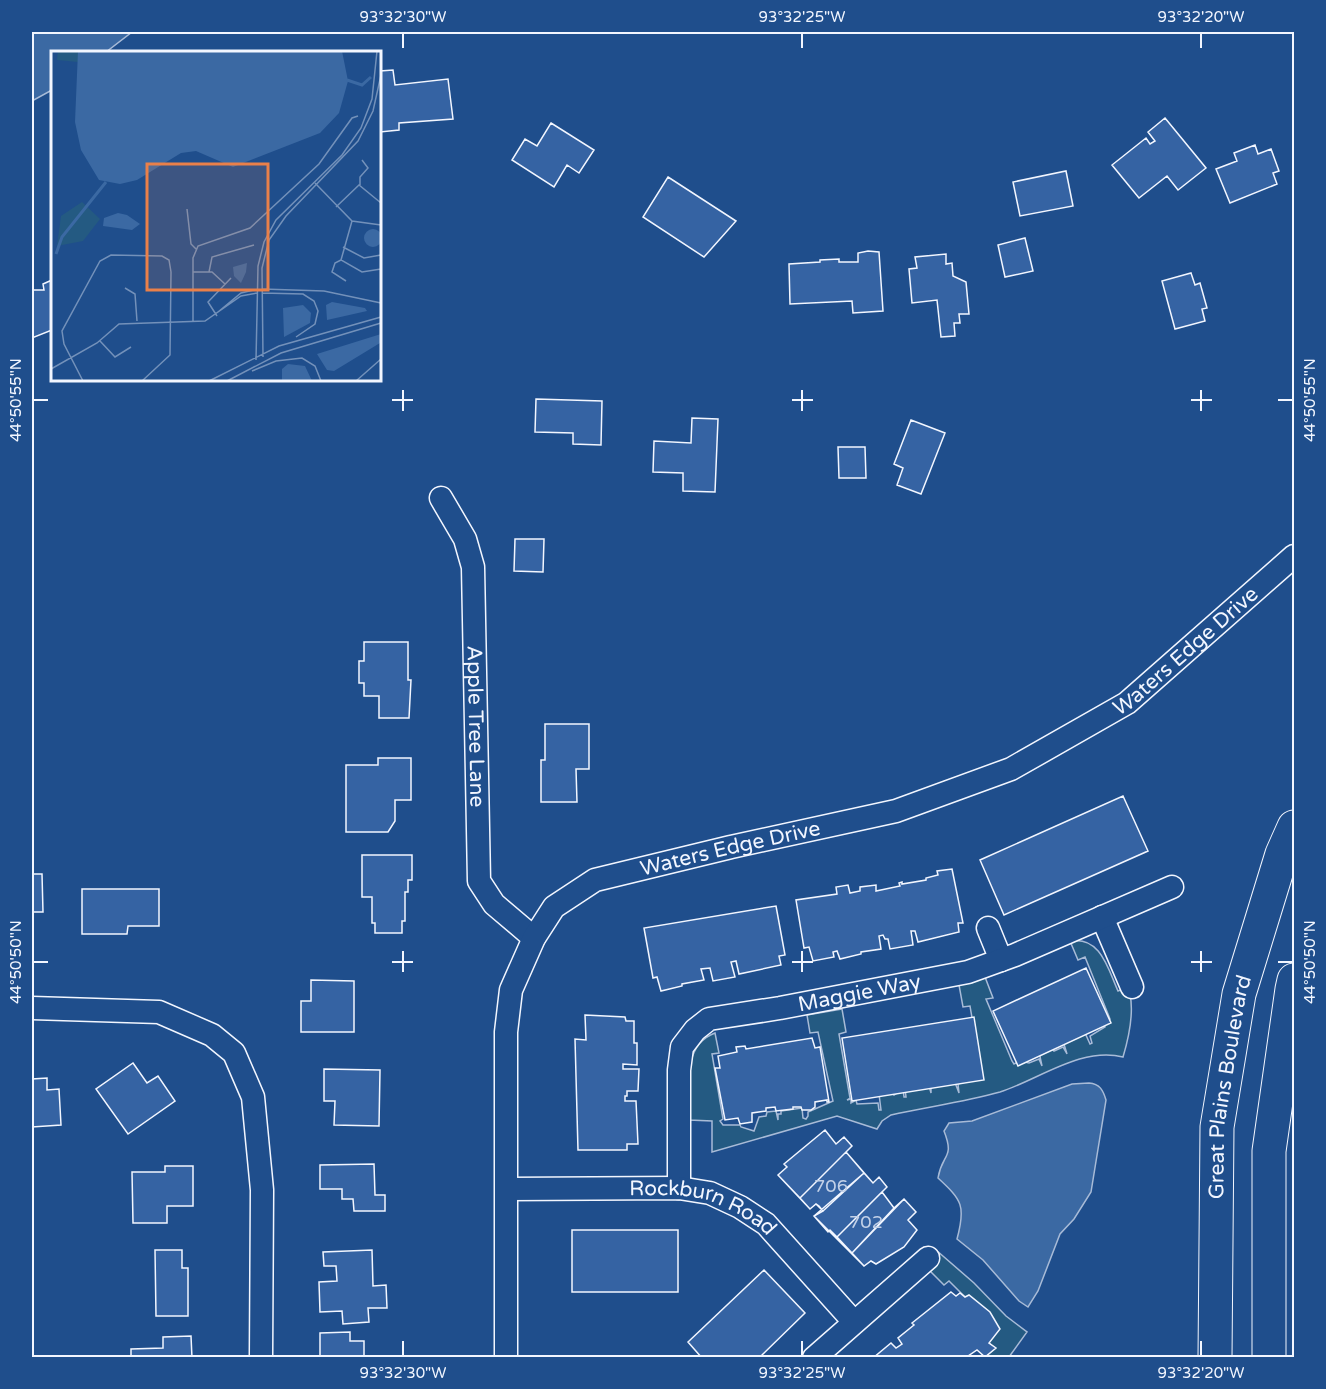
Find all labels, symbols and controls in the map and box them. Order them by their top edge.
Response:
text: 93°32'30"W [360,8,446,26]
text: 93°32'25"W [759,8,845,26]
text: 93°32'20"W [1158,8,1244,26]
inset map [51,51,381,381]
text: 44°50'55"N [7,358,25,442]
text: 44°50'55"N [1301,358,1319,442]
street label: Waters Edge Drive [1109,581,1263,721]
street label: Apple Tree Lane [462,645,490,808]
street label: Waters Edge Drive [638,815,823,881]
text: 44°50'50"N [7,920,25,1004]
text: 44°50'50"N [1301,920,1319,1004]
street label: Maggie Way [796,969,923,1017]
street label: Great Plains Boulevard [1204,972,1257,1199]
street label: Rockburn Road [629,1175,782,1240]
house number: 706 [814,1175,848,1197]
house number: 702 [849,1211,883,1233]
text: 93°32'30"W [360,1364,446,1382]
text: 93°32'25"W [759,1364,845,1382]
text: 93°32'20"W [1158,1364,1244,1382]

